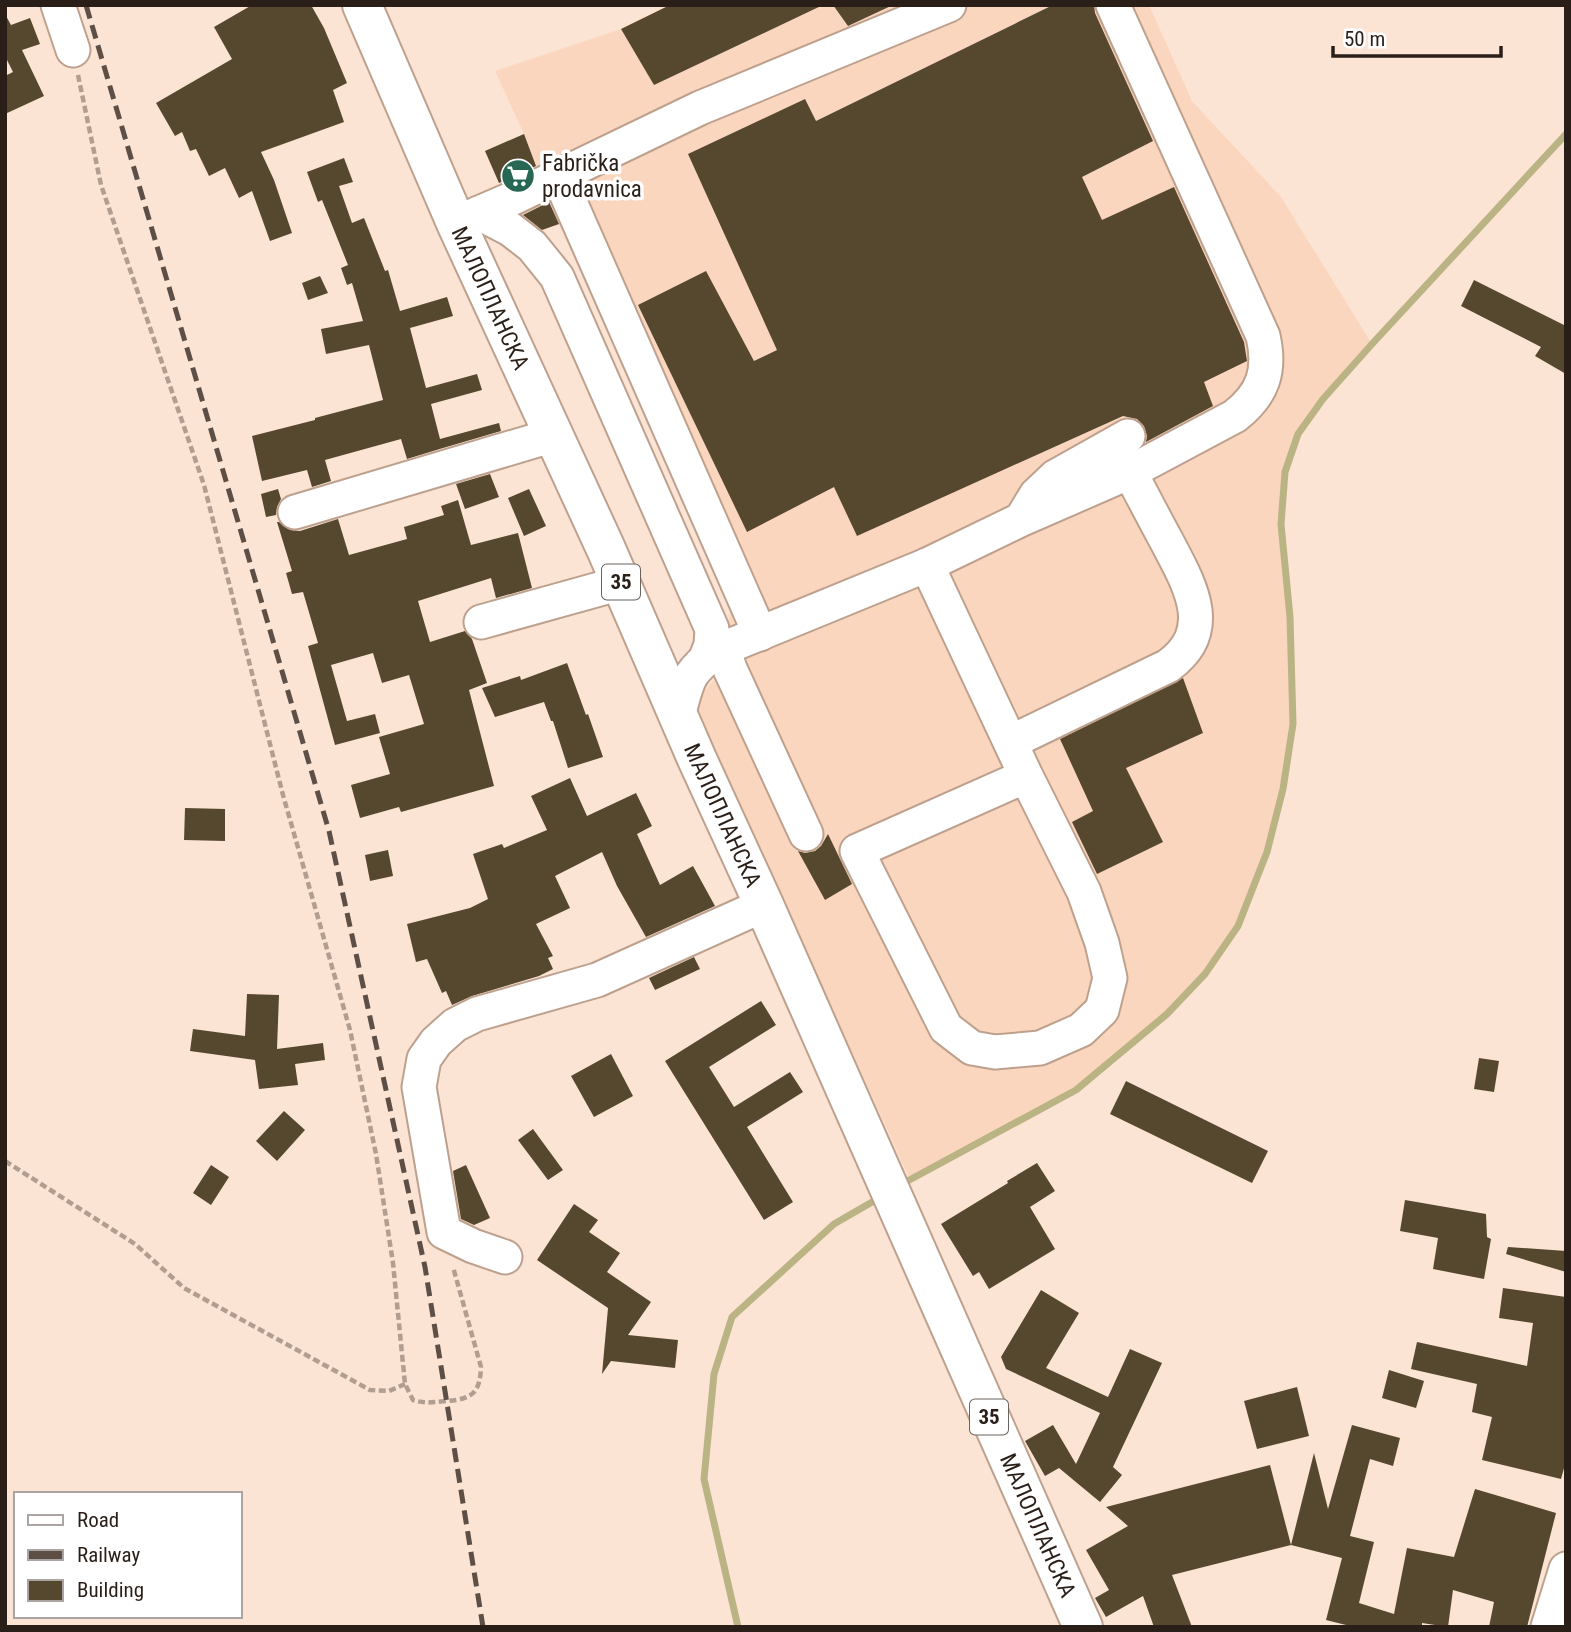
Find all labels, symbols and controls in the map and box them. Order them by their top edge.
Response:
scale bar [1333,14,1501,58]
text: 50 m [1344,27,1385,51]
place label: Fabrička prodavnica [542,150,642,203]
supermarket icon: Fabrička prodavnica [499,157,537,195]
street label: МАЛОПЛАНСКА [446,222,535,374]
road number: 35 [602,564,640,600]
street label: МАЛОПЛАНСКА [678,740,767,891]
road number: 35 [970,1400,1008,1434]
street label: МАЛОПЛАНСКА [994,1449,1081,1602]
legend [14,1492,242,1618]
text: Road [77,1508,119,1532]
text: Railway [77,1543,140,1567]
text: Building [77,1578,144,1602]

